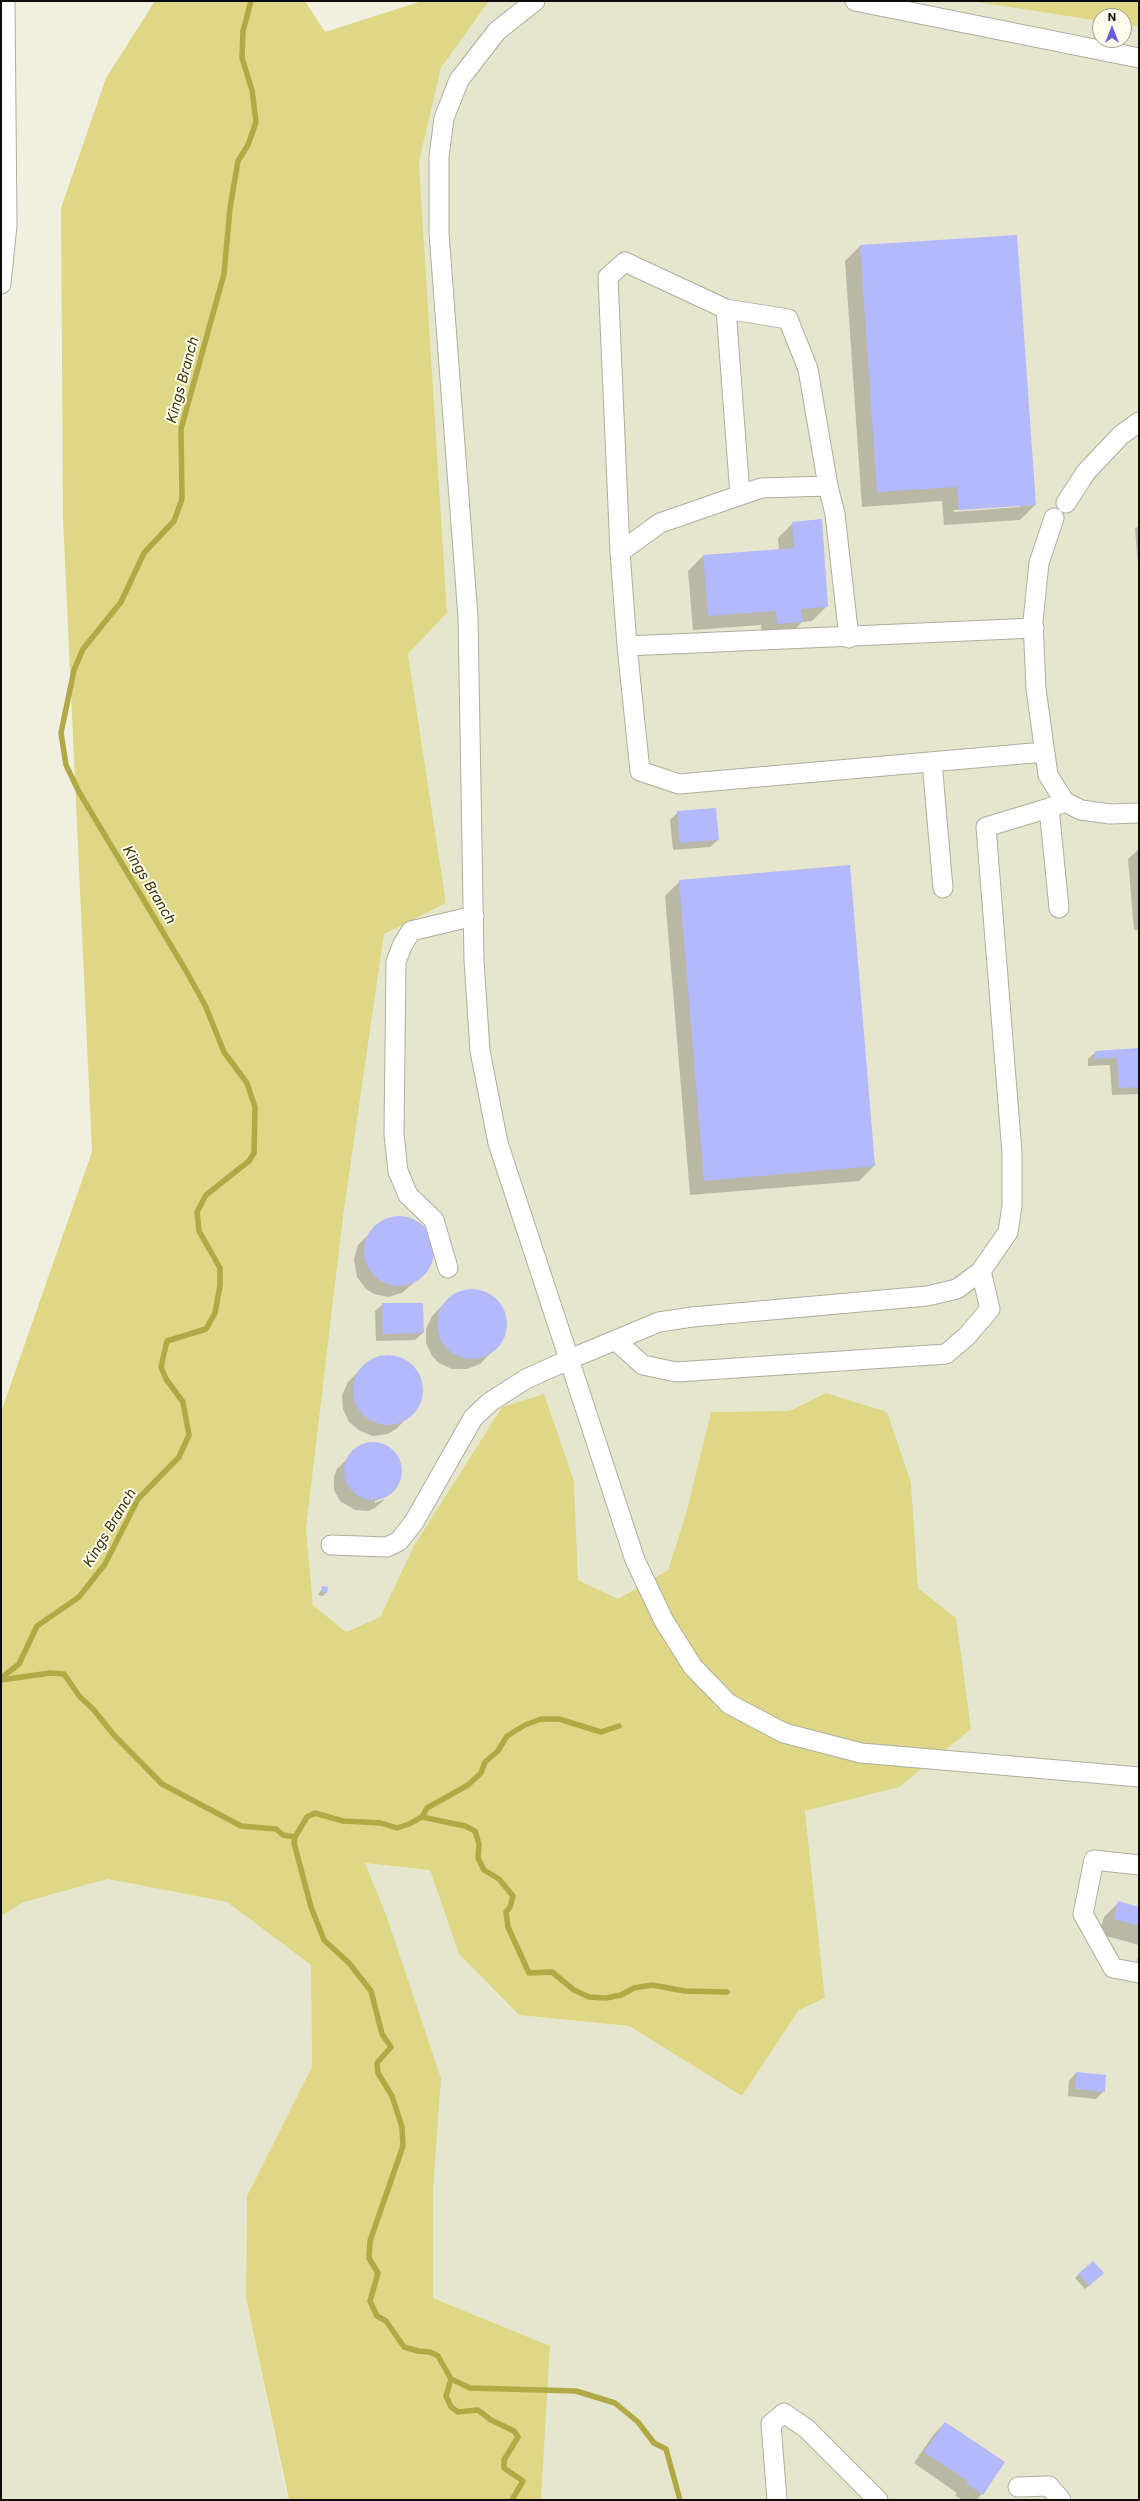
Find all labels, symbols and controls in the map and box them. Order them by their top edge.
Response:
north arrow [1092,8,1132,48]
text: N [1108,10,1116,24]
water label: Kings Branch [163,335,203,425]
water label: Kings Branch [119,843,179,927]
water label: Kings Branch [80,1486,140,1570]

